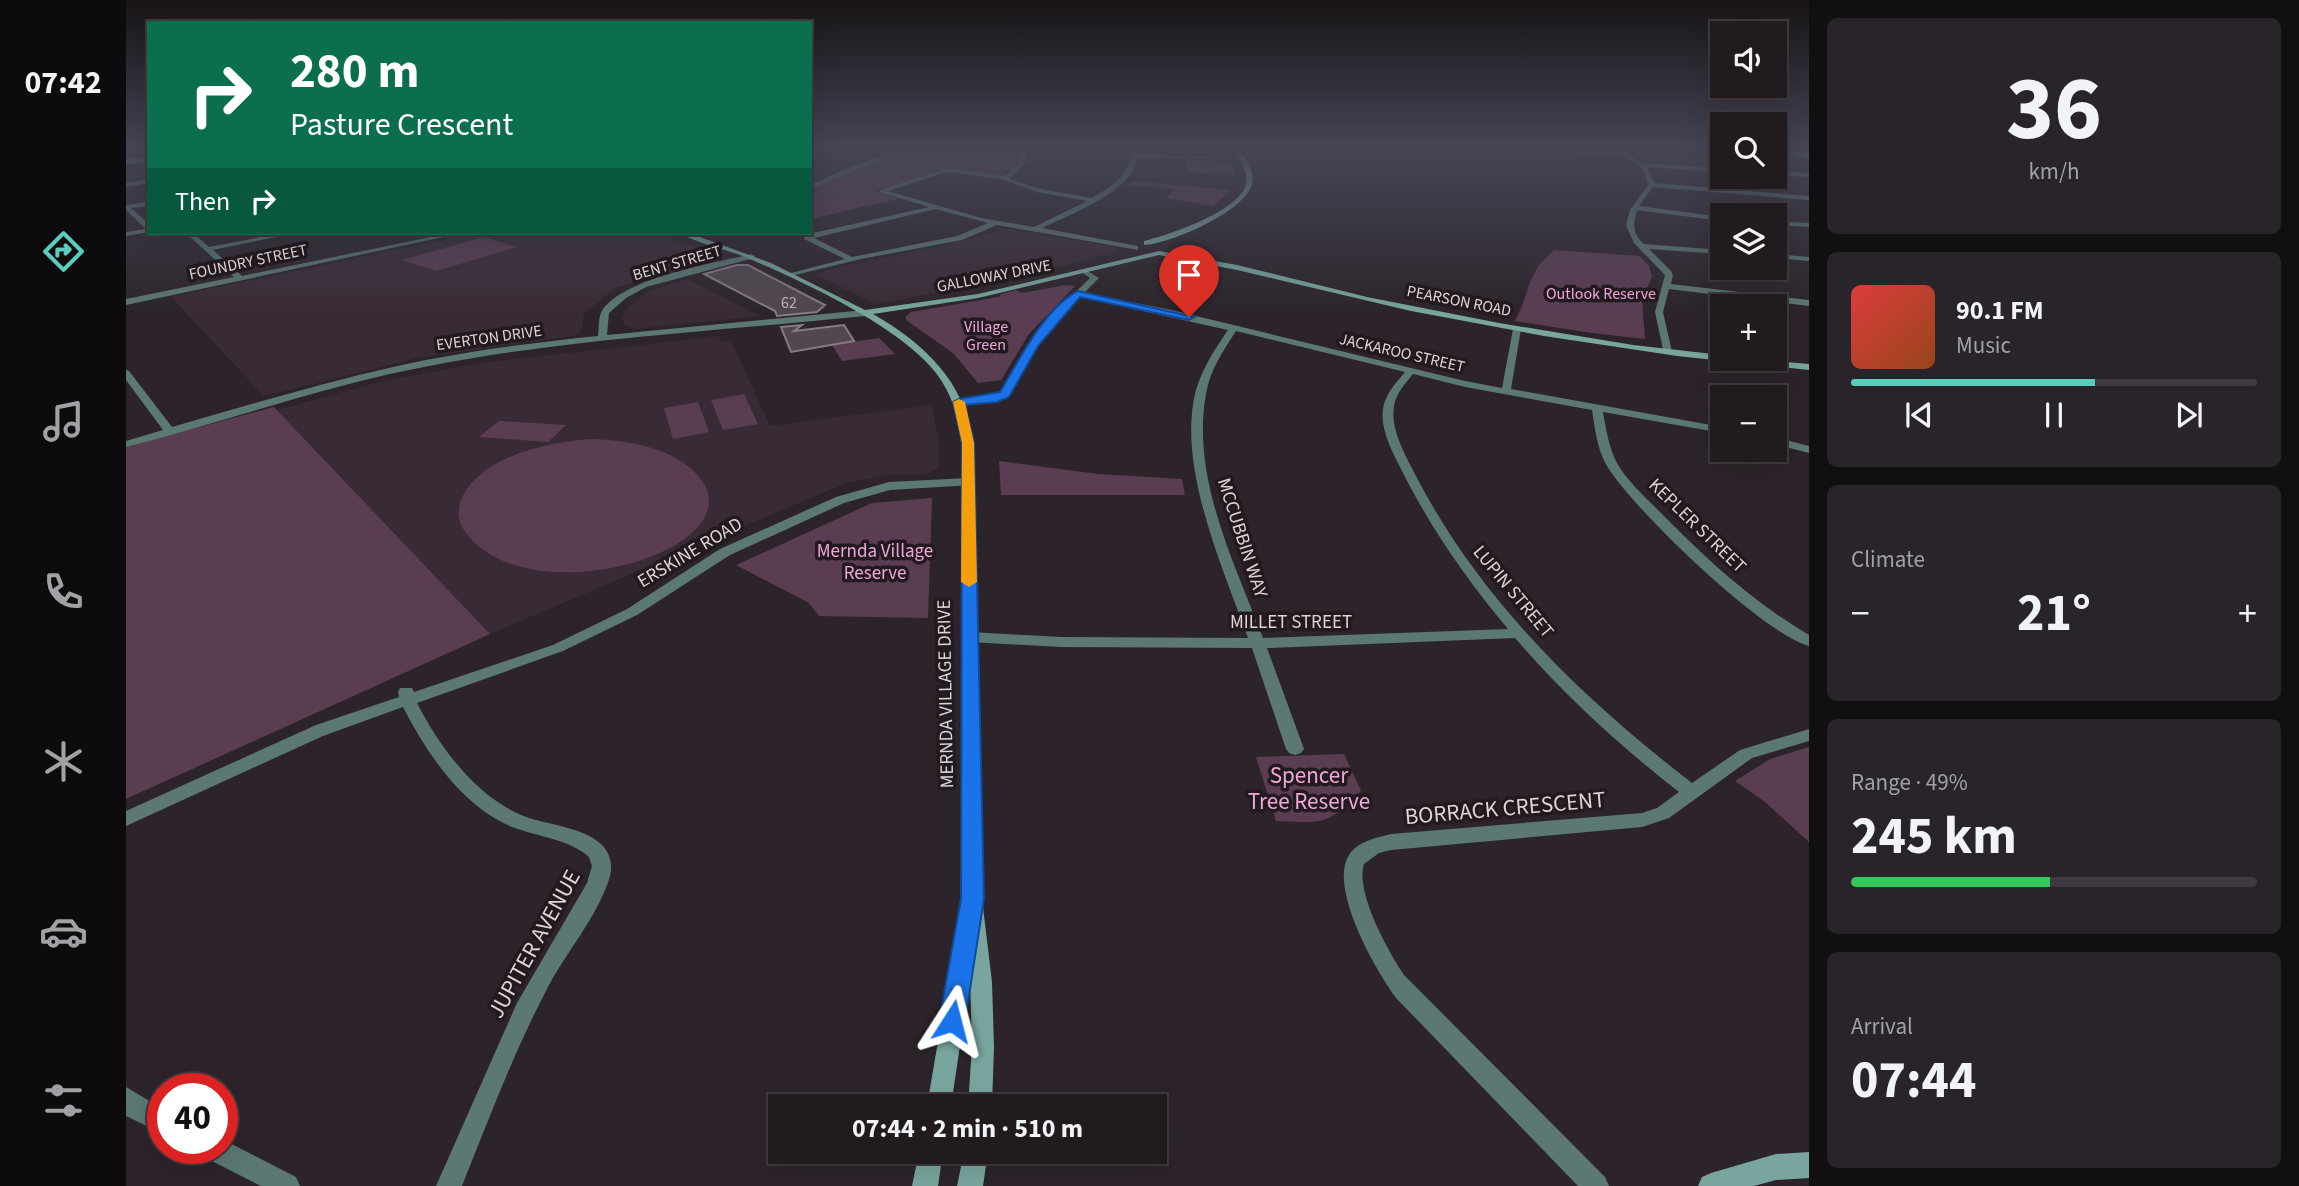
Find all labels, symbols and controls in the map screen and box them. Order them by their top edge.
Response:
map controls [1710,21,1787,462]
button: sound [1710,21,1787,98]
text: 280 m [290,37,419,107]
text: 36 [2006,45,2102,174]
icon: right [175,49,266,140]
text: 07:42 [24,60,102,106]
text: Pasture Crescent [290,102,513,148]
button: search [1710,112,1787,189]
text: km/h [2028,155,2080,188]
icon: right [244,182,282,220]
text: Then [175,183,230,220]
button: layers [1710,203,1787,280]
icon: directions [39,227,88,276]
street label: FOUNDRY STREET [187,239,309,285]
street label: BENT STREET [630,240,724,286]
pin [1159,245,1219,317]
street label: GALLOWAY DRIVE [935,254,1053,298]
icon: arrive [1170,256,1208,294]
street label: PEARSON ROAD [1405,280,1513,322]
park label: Outlook Reserve [1546,283,1656,305]
house number: 62 [781,292,797,314]
text: 90.1 FM [1956,292,2044,329]
button: + [1710,294,1787,371]
park label: Village Green [964,316,1008,356]
street label: EVERTON DRIVE [435,320,543,356]
street label: JACKAROO STREET [1337,328,1467,378]
text: Music [1956,329,2011,362]
button: − [1710,385,1787,462]
icon: previous [1900,396,1938,434]
icon: pause [2035,396,2073,434]
icon: next [2170,396,2208,434]
icon: music [39,397,88,446]
street label: KEPLER STREET [1642,472,1752,580]
street label: MCCUBBIN WAY [1210,475,1274,602]
street label: ERSKINE ROAD [632,511,748,595]
park label: Mernda Village Reserve [817,538,933,587]
street label: LUPIN STREET [1466,540,1560,644]
text: Climate [1851,543,1925,576]
icon: phone [39,567,88,616]
text: 21° [2017,577,2091,651]
text: − [1851,587,1870,641]
text: + [2238,587,2257,641]
street label: MERNDA VILLAGE DRIVE [931,599,961,789]
street label: MILLET STREET [1230,609,1352,636]
icon: climate [39,737,88,786]
park label: Spencer Tree Reserve [1248,759,1370,818]
text: Range · 49% [1851,766,1968,799]
street label: BORRACK CRESCENT [1403,783,1607,833]
text: 245 km [1851,800,2017,874]
street label: JUPITER AVENUE [480,864,588,1024]
icon: car [39,907,88,956]
position arrow [915,984,989,1058]
text: Arrival [1851,1010,1913,1043]
text: 07:44 [1851,1044,1976,1118]
speed limit sign: 40 [147,1073,238,1164]
icon: filters [39,1076,88,1125]
text: 07:44 · 2 min · 510 m [852,1110,1083,1147]

